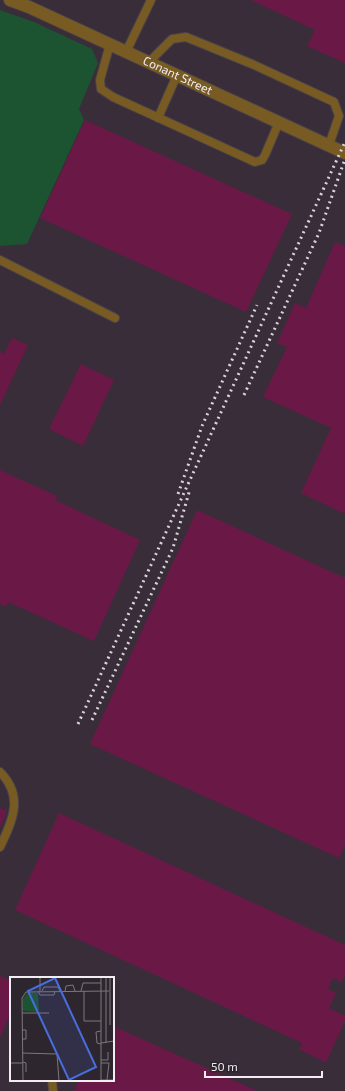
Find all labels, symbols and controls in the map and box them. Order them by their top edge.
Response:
street label: Conant Street [141,53,215,97]
inset map [10,977,114,1081]
scale bar [205,1053,322,1079]
text: 50 m [211,1059,238,1073]

